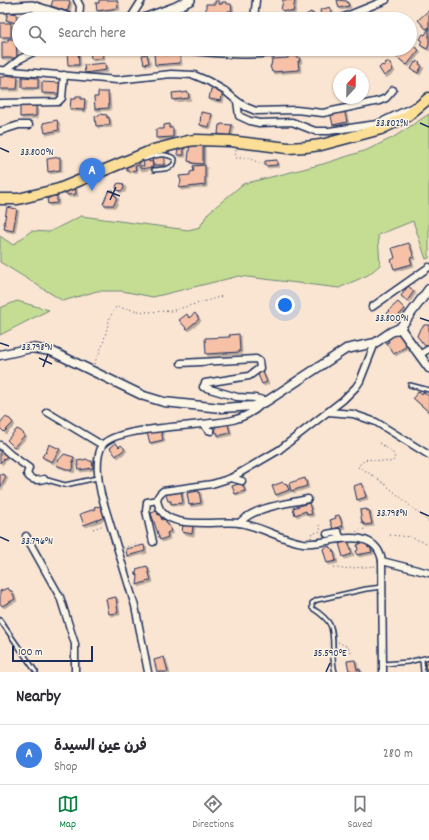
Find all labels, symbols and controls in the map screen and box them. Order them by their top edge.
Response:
search box [12,12,417,56]
icon: search [26,23,48,45]
text: Search here [58,23,126,45]
north arrow [333,68,369,104]
text: 33.802°N [376,117,408,131]
text: 33.800°N [20,146,54,160]
pin: A [79,158,105,191]
your location [275,295,295,315]
text: 33.800°N [375,312,409,326]
text: 33.798°N [21,341,53,355]
text: 33.798°N [376,507,408,521]
text: 33.796°N [21,535,53,549]
scale bar [12,644,93,663]
text: 100 m [18,645,42,661]
text: 35.590°E [313,647,347,661]
text: Nearby [16,686,60,710]
text: فرن عين السيدة [54,736,147,758]
text: A [25,745,33,764]
text: 280 m [383,745,413,764]
text: Shop [54,758,77,777]
tab: Map [57,793,79,833]
tab: Directions [192,793,234,833]
tab: Saved [348,793,372,833]

